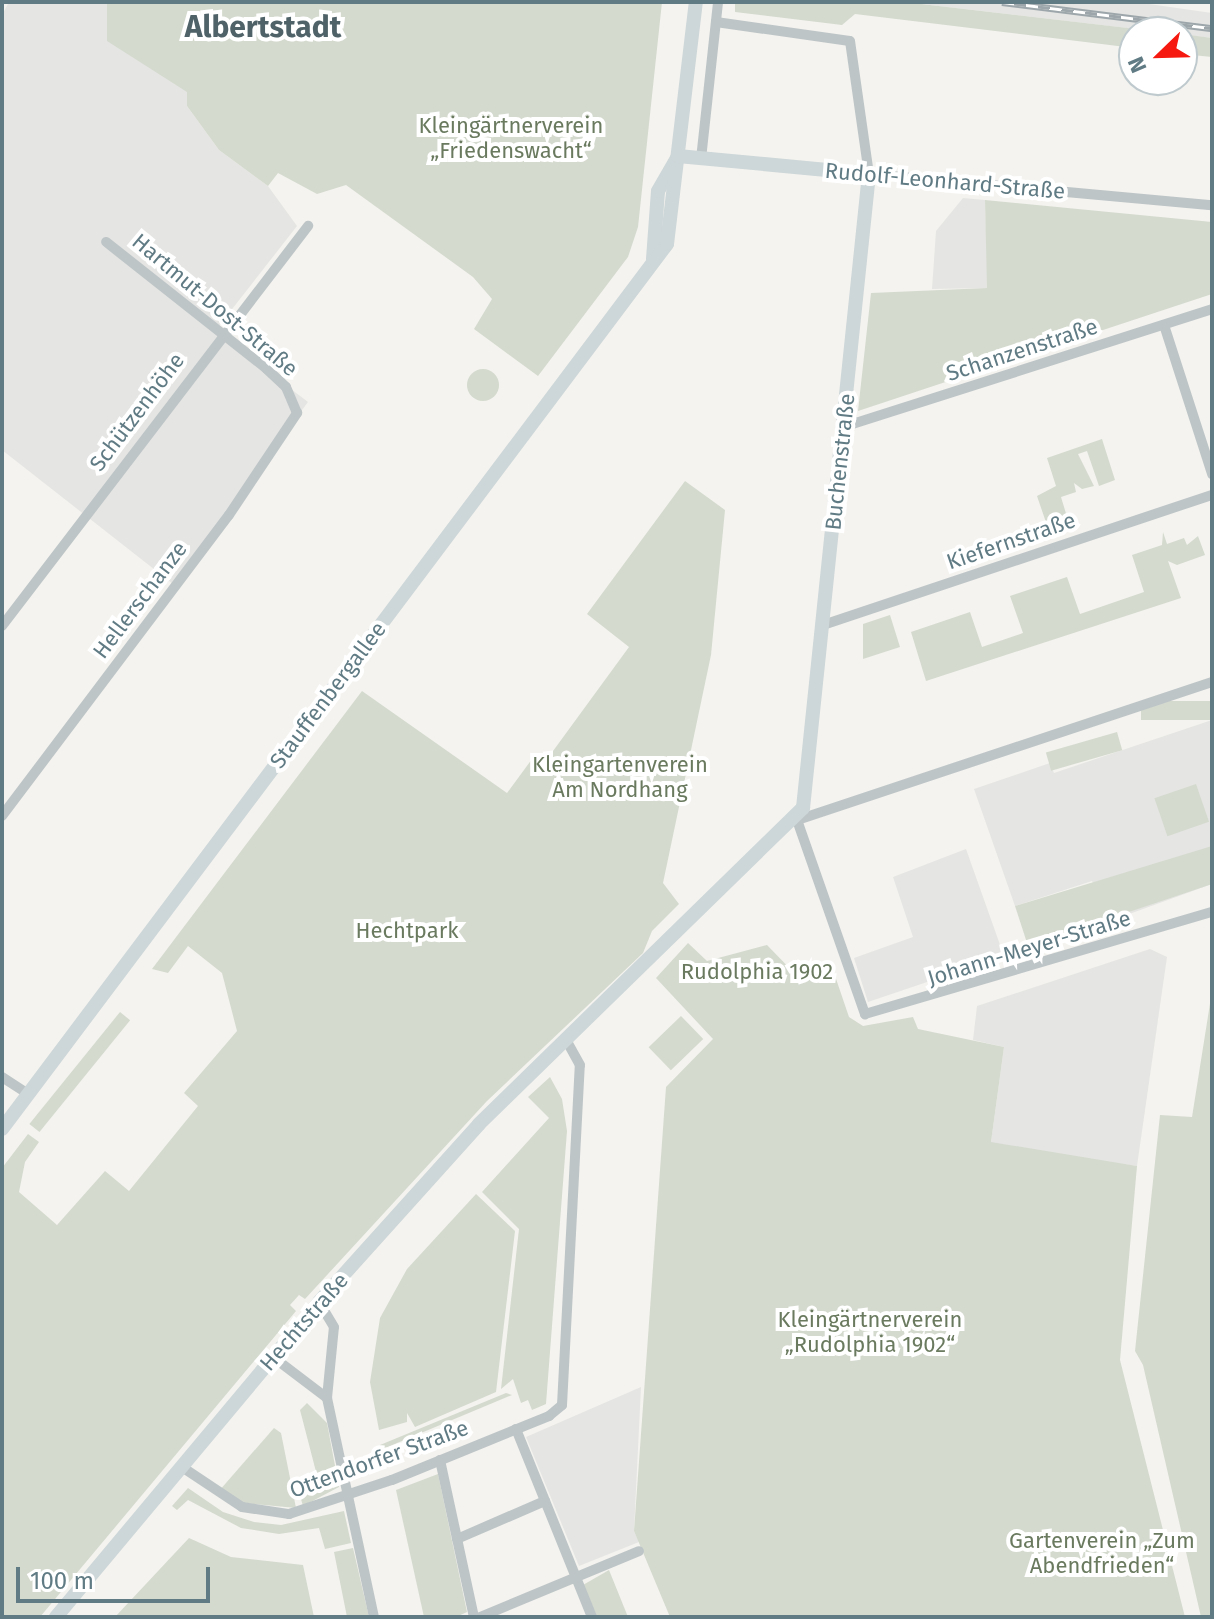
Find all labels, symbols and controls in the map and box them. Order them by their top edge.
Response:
district label: Albertstadt [185,9,341,45]
north arrow [1118,16,1198,96]
text: N [1122,53,1153,77]
park label: Kleingärtnerverein „Friedenswacht“ [419,112,603,164]
street label: Rudolf-Leonhard-Straße [824,157,1066,205]
street label: Hartmut-Dost-Straße [127,228,303,382]
street label: Schanzenstraße [943,313,1101,387]
street label: Schützenhöhe [84,348,190,476]
street label: Buchenstraße [820,392,860,532]
street label: Kiefernstraße [943,507,1079,575]
street label: Hellerschanze [87,536,193,664]
street label: Stauffenbergallee [264,616,392,774]
park label: Kleingartenverein Am Nordhang [532,751,708,802]
street label: Johann-Meyer-Straße [924,904,1134,992]
park label: Hechtpark [356,918,458,944]
park label: Rudolphia 1902 [681,959,833,985]
street label: Hechtstraße [254,1268,354,1376]
park label: Kleingärtnerverein „Rudolphia 1902“ [778,1306,962,1358]
street label: Ottendorfer Straße [286,1414,472,1504]
park label: Gartenverein „Zum Abendfrieden“ [1009,1527,1195,1578]
scale bar [20,1551,214,1601]
text: 100 m [30,1567,94,1595]

